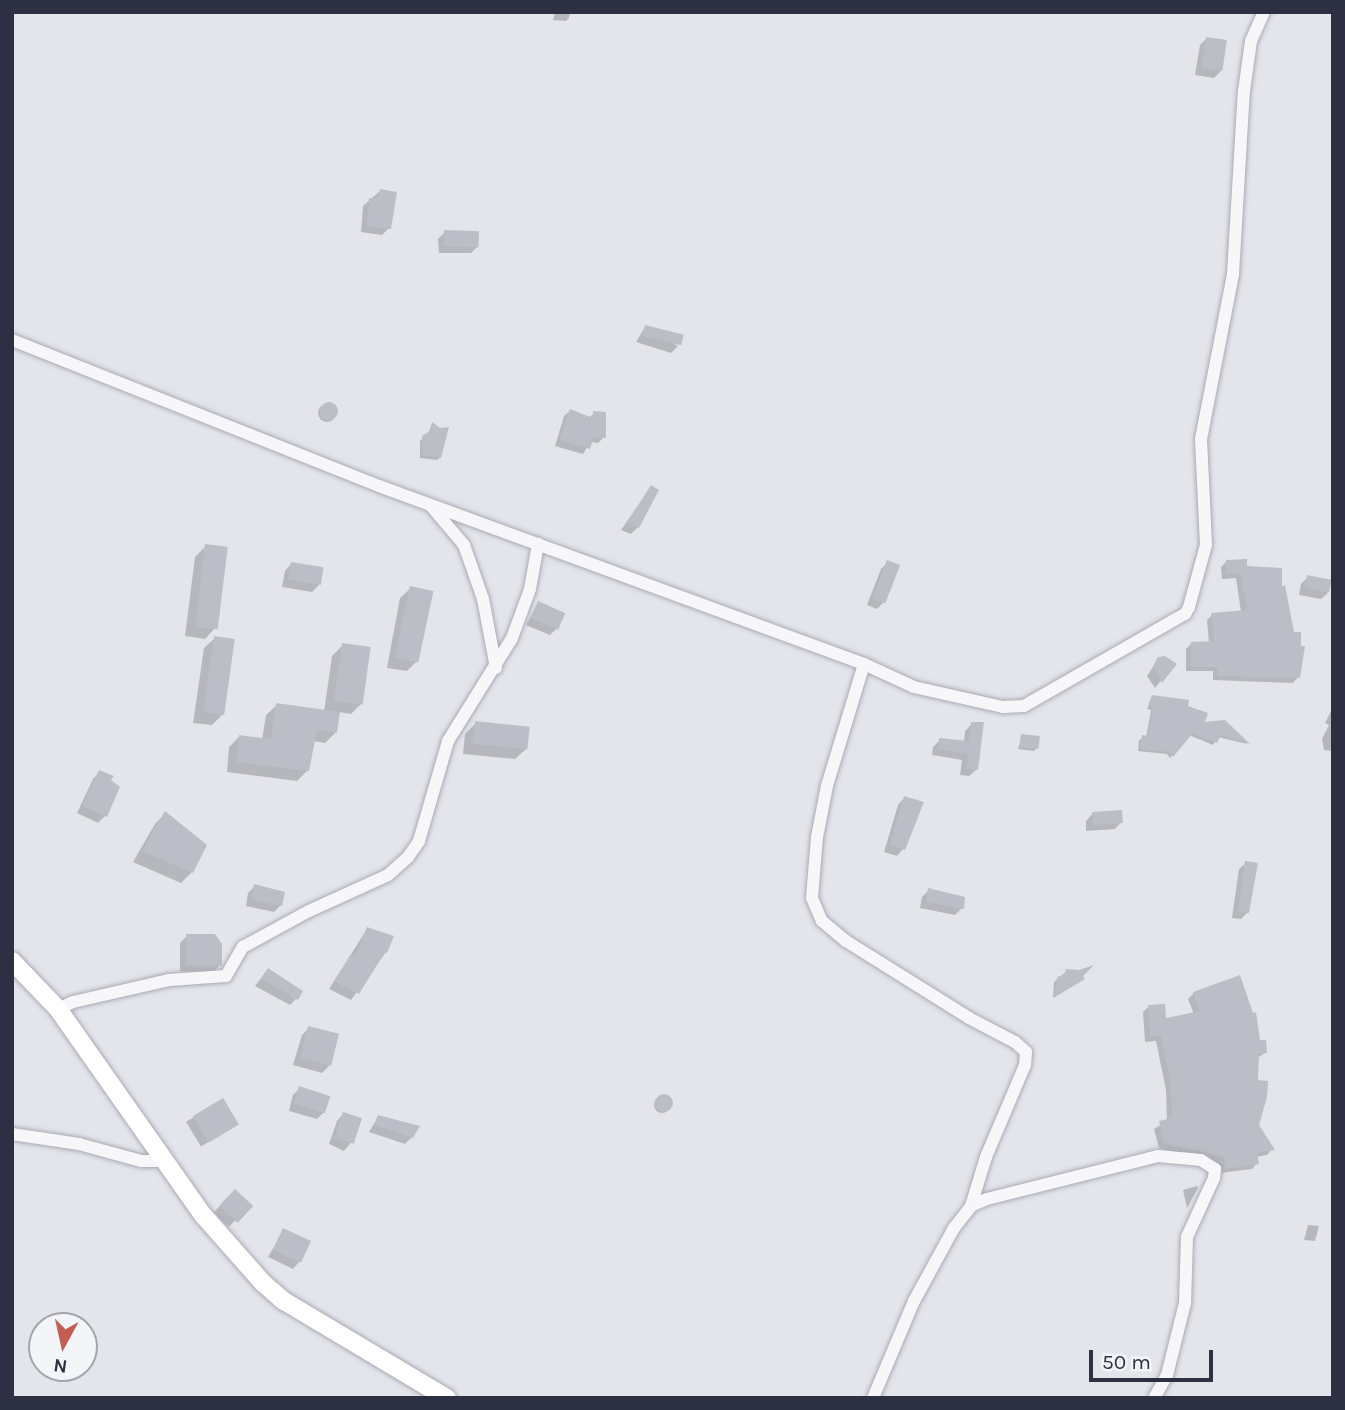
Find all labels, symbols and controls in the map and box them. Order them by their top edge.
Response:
north arrow [28,1312,98,1382]
scale bar [1093,1336,1217,1380]
text: 50 m [1102,1350,1151,1374]
text: N [52,1354,69,1378]

